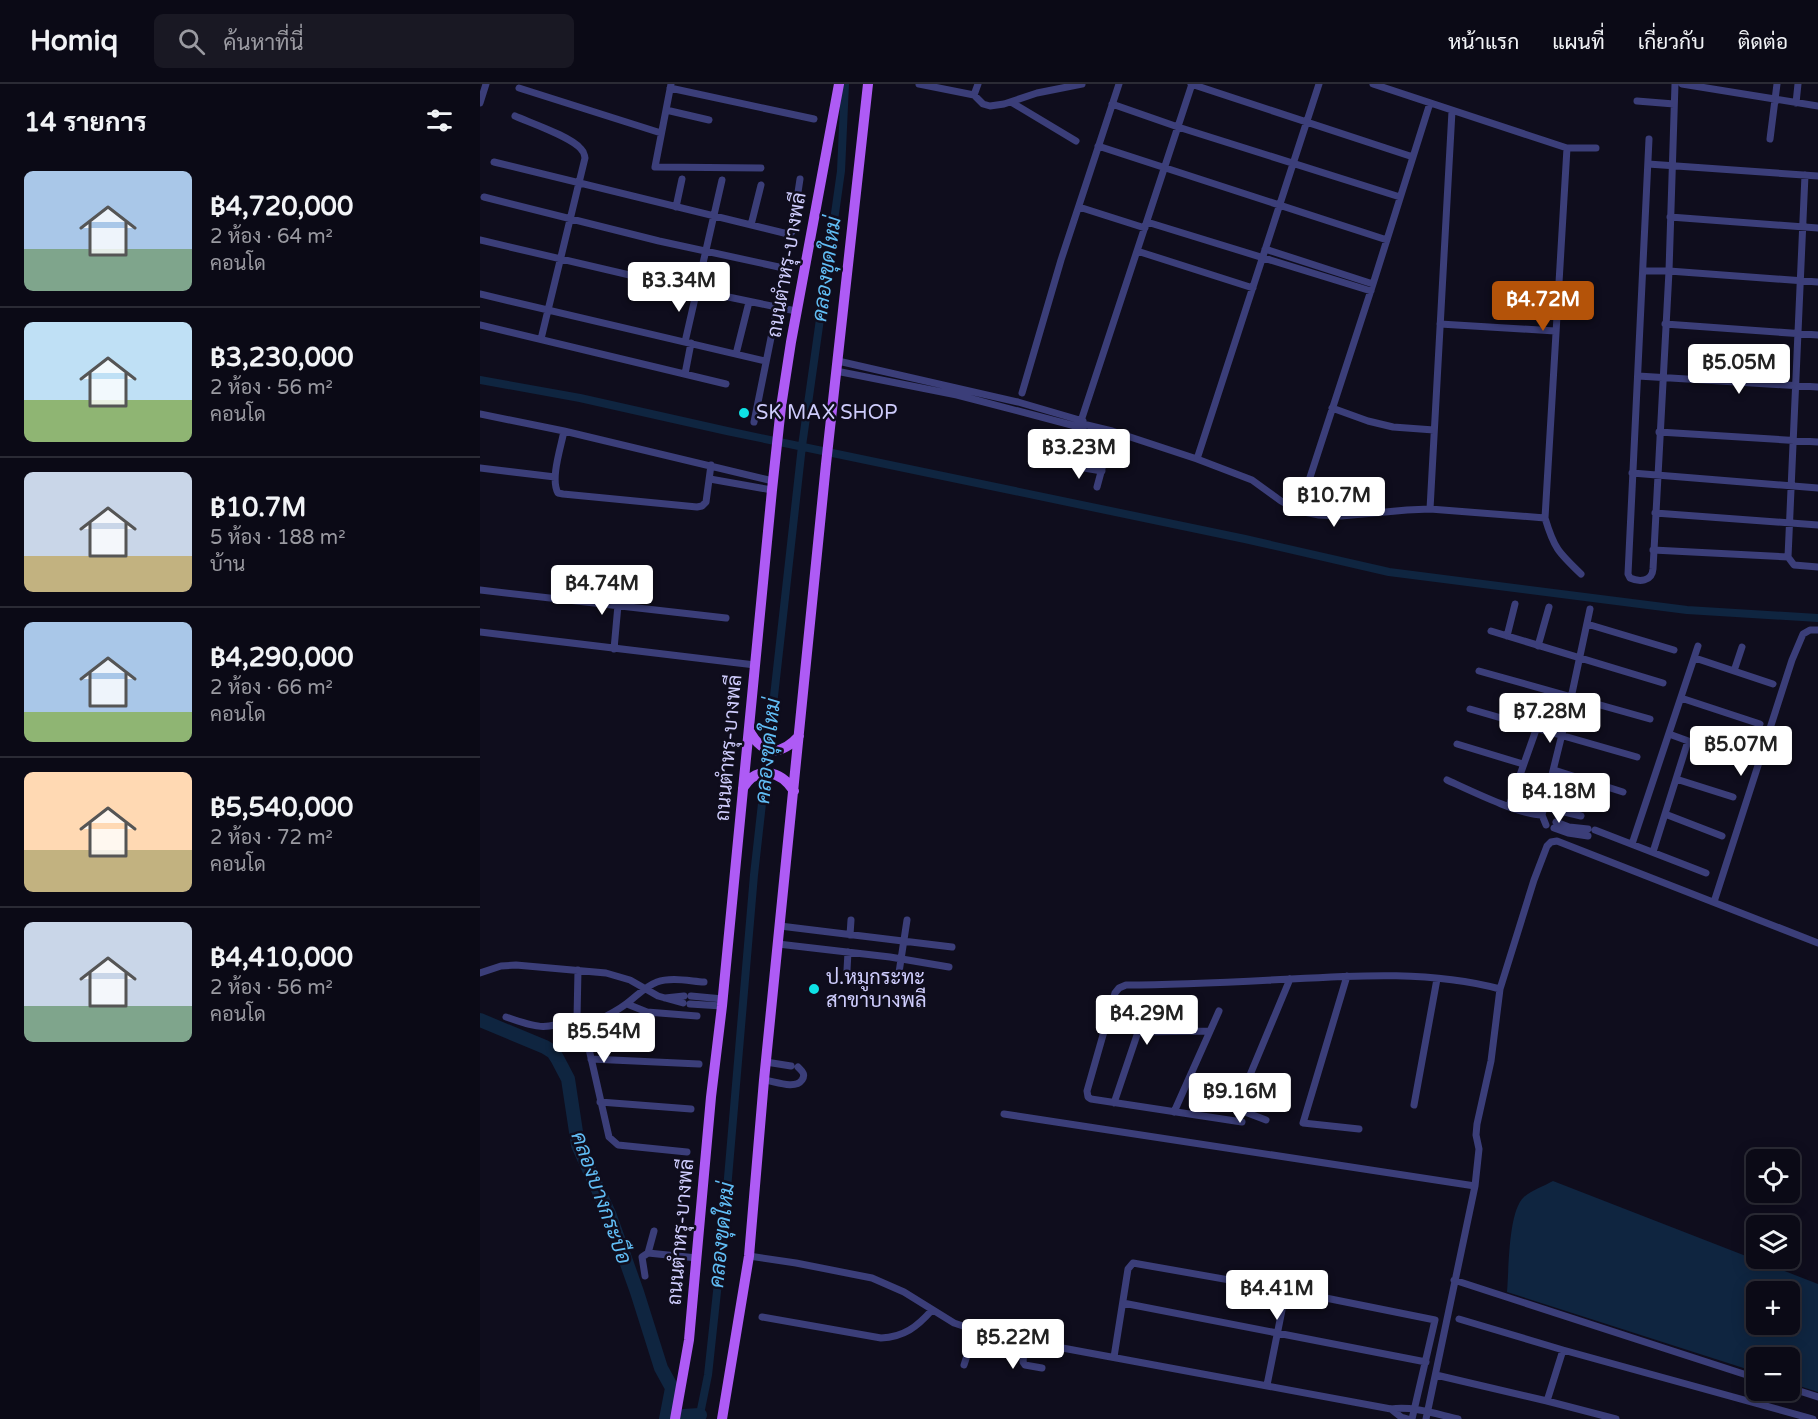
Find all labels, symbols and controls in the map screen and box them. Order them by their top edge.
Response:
search box [154,14,574,68]
text: Homiq [30,24,118,58]
icon: search [175,25,208,58]
text: ค้นหาที่นี่ [223,30,304,56]
text: หน้าแรก [1448,30,1519,55]
text: แผนที่ [1552,30,1605,55]
text: เกี่ยวกับ [1638,30,1705,55]
text: ติดต่อ [1738,30,1788,55]
icon: filters [423,104,456,137]
text: 14 รายการ [24,107,147,138]
street label: ถนนตำหรุ-บางพลี [760,190,813,340]
text: ฿4,720,000 [210,191,353,222]
icon: home [72,195,144,267]
water label: คลองขุดใหม่ [806,214,848,323]
text: 2 ห้อง · 64 m² [210,225,333,249]
text: คอนโด [210,252,266,276]
pin: ฿3.34M [630,262,728,313]
text: ฿3.34M [642,269,716,293]
pin: ฿4.72M [1494,281,1592,332]
text: ฿4.72M [1506,288,1580,312]
text: ฿3,230,000 [210,342,354,373]
pin: ฿5.05M [1690,344,1788,395]
icon: home [72,346,144,418]
text: ฿5.05M [1702,351,1776,375]
text: 2 ห้อง · 56 m² [210,376,333,400]
place label: SK MAX SHOP [756,401,897,425]
text: คอนโด [210,403,266,427]
marker: SK MAX SHOP [737,406,751,420]
pin: ฿3.23M [1030,429,1128,480]
text: ฿3.23M [1042,436,1116,460]
pin: ฿10.7M [1285,477,1383,528]
text: ฿10.7M [1297,484,1371,508]
text: ฿10.7M [210,492,306,523]
icon: home [72,496,144,568]
text: 5 ห้อง · 188 m² [210,526,346,550]
text: บ้าน [210,553,245,577]
pin: ฿4.74M [553,565,651,616]
text: ฿4.74M [565,572,639,596]
text: ฿4,290,000 [210,642,354,673]
icon: home [72,646,144,718]
street label: ถนนตำหรุ-บางพลี [709,673,748,822]
text: 2 ห้อง · 66 m² [210,676,333,700]
pin: ฿7.28M [1501,693,1599,744]
water label: คลองขุดใหม่ [749,696,787,805]
text: ฿7.28M [1513,700,1587,724]
text: คอนโด [210,703,266,727]
pin: ฿5.07M [1692,726,1790,777]
text: ฿5.07M [1704,733,1778,757]
pin: ฿4.18M [1510,773,1608,824]
text: ฿4.18M [1522,780,1596,804]
text: ฿5,540,000 [210,792,353,823]
icon: home [72,796,144,868]
text: 2 ห้อง · 72 m² [210,826,333,850]
text: คอนโด [210,853,266,877]
text: ฿4,410,000 [210,942,353,973]
icon: home [72,946,144,1018]
place label: ป.หมูกระทะ สาขาบางพลี [826,966,927,1013]
text: 2 ห้อง · 56 m² [210,976,333,1000]
marker: ป.หมูกระทะ สาขาบางพลี [807,982,821,996]
pin: ฿4.29M [1098,995,1196,1046]
text: ฿4.29M [1110,1002,1184,1026]
text: คอนโด [210,1003,266,1027]
pin: ฿5.54M [555,1013,653,1064]
text: ฿5.54M [567,1020,641,1044]
pin: ฿9.16M [1191,1073,1289,1124]
text: ฿9.16M [1203,1080,1277,1104]
water label: คลองบางกระบือ [565,1128,638,1268]
map controls [1746,1149,1800,1401]
button: locate [1746,1149,1800,1203]
street label: ถนนตำหรุ-บางพลี [661,1157,700,1306]
water label: คลองขุดใหม่ [703,1180,741,1289]
button: layers [1746,1215,1800,1269]
pin: ฿4.41M [1228,1270,1326,1321]
text: ฿4.41M [1240,1277,1314,1301]
button: + [1746,1281,1800,1335]
pin: ฿5.22M [964,1319,1062,1370]
text: ฿5.22M [976,1326,1050,1350]
button: − [1746,1347,1800,1401]

